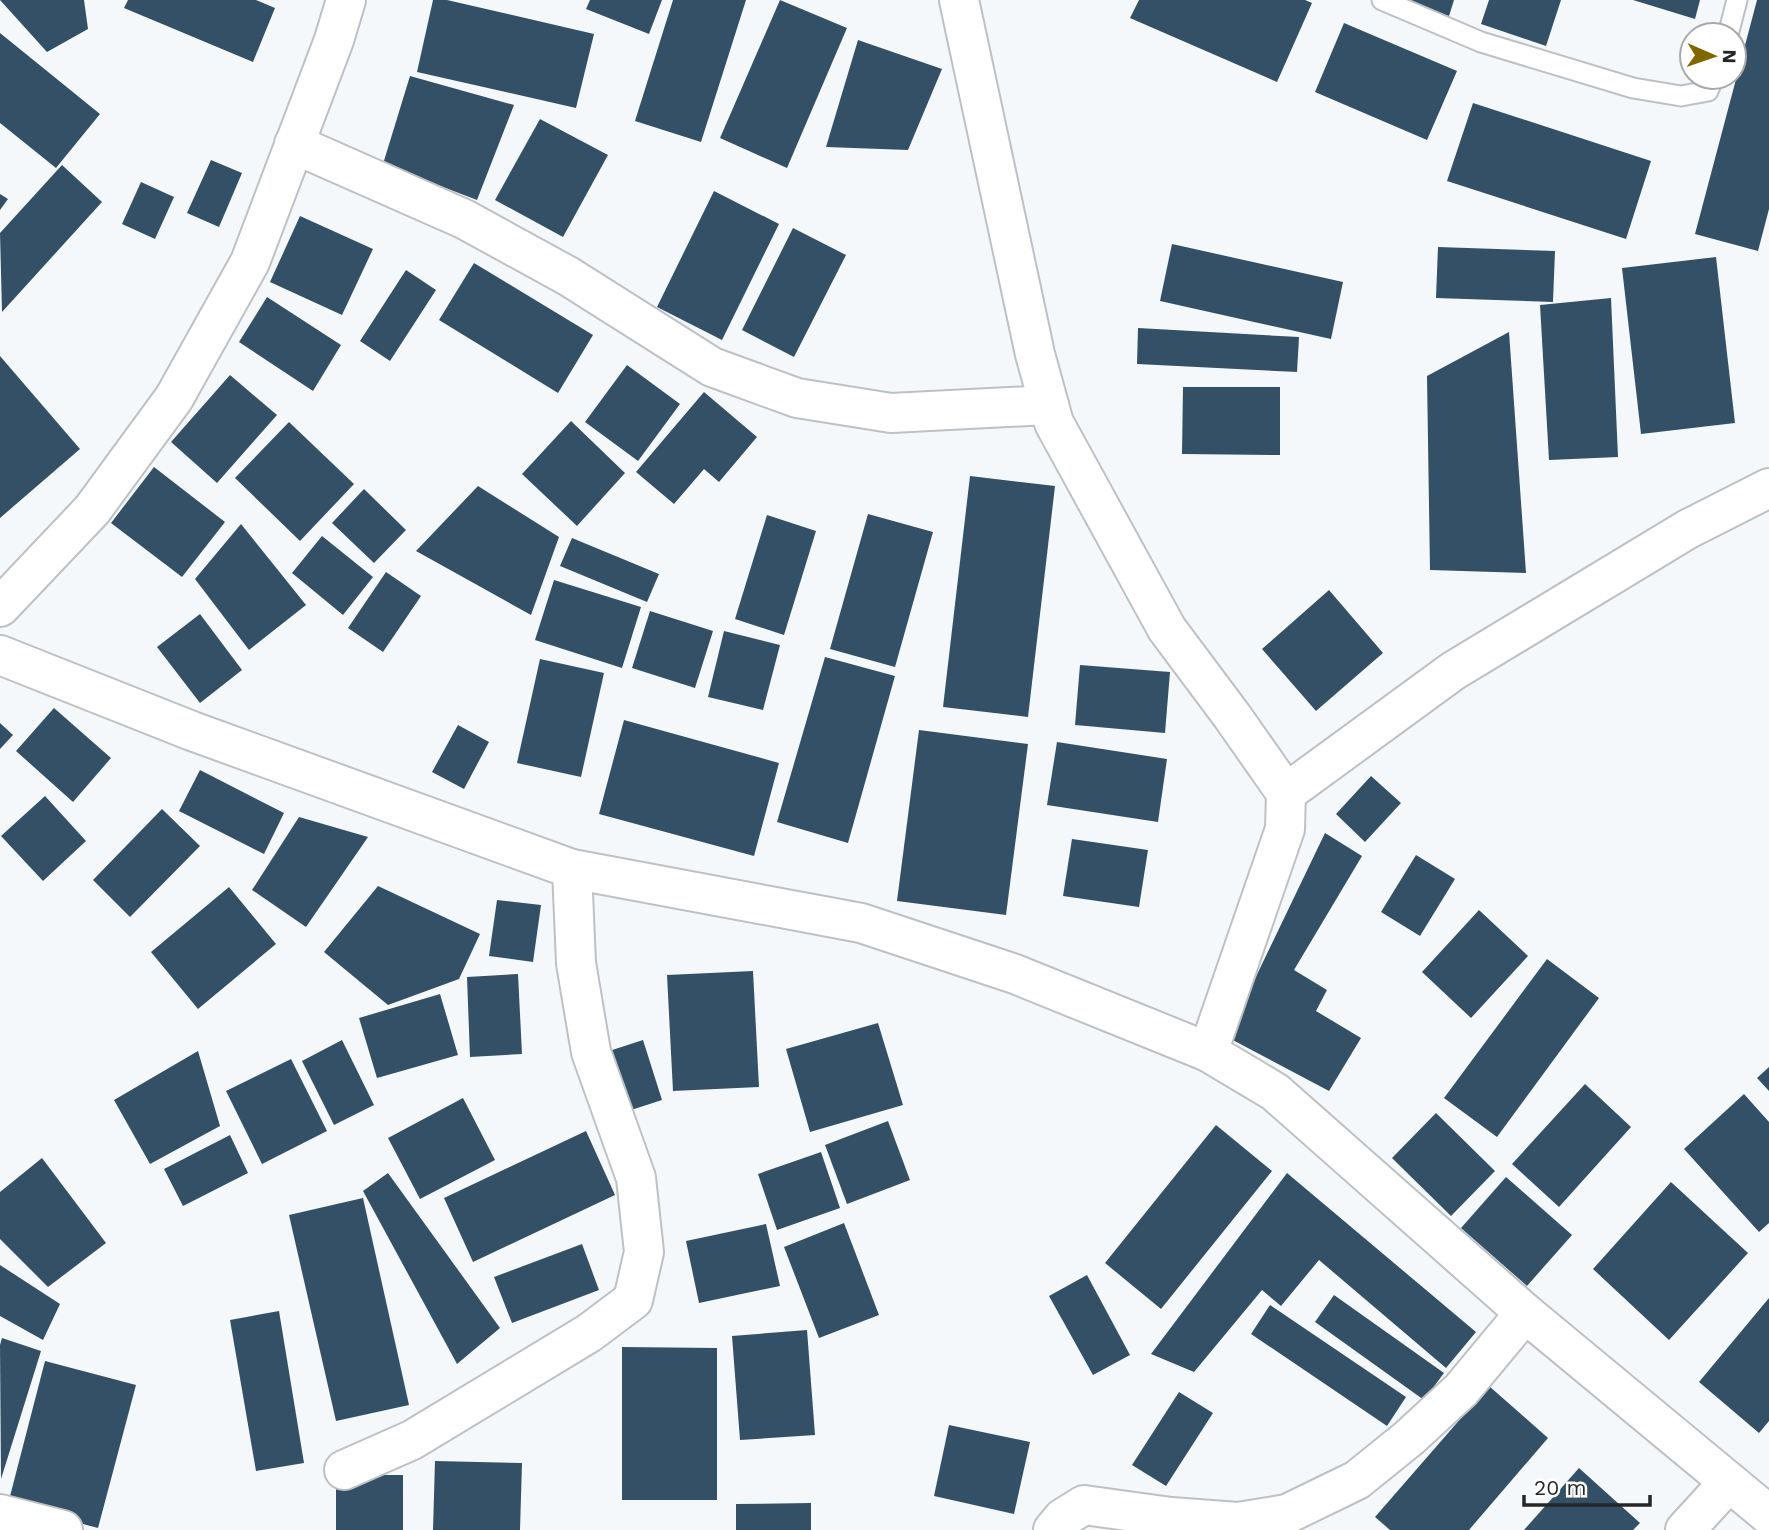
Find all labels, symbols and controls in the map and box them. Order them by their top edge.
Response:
north arrow [1678,21,1748,91]
text: N [1718,49,1741,64]
scale bar [1524,1464,1650,1508]
text: 20 m [1534,1475,1586,1500]

